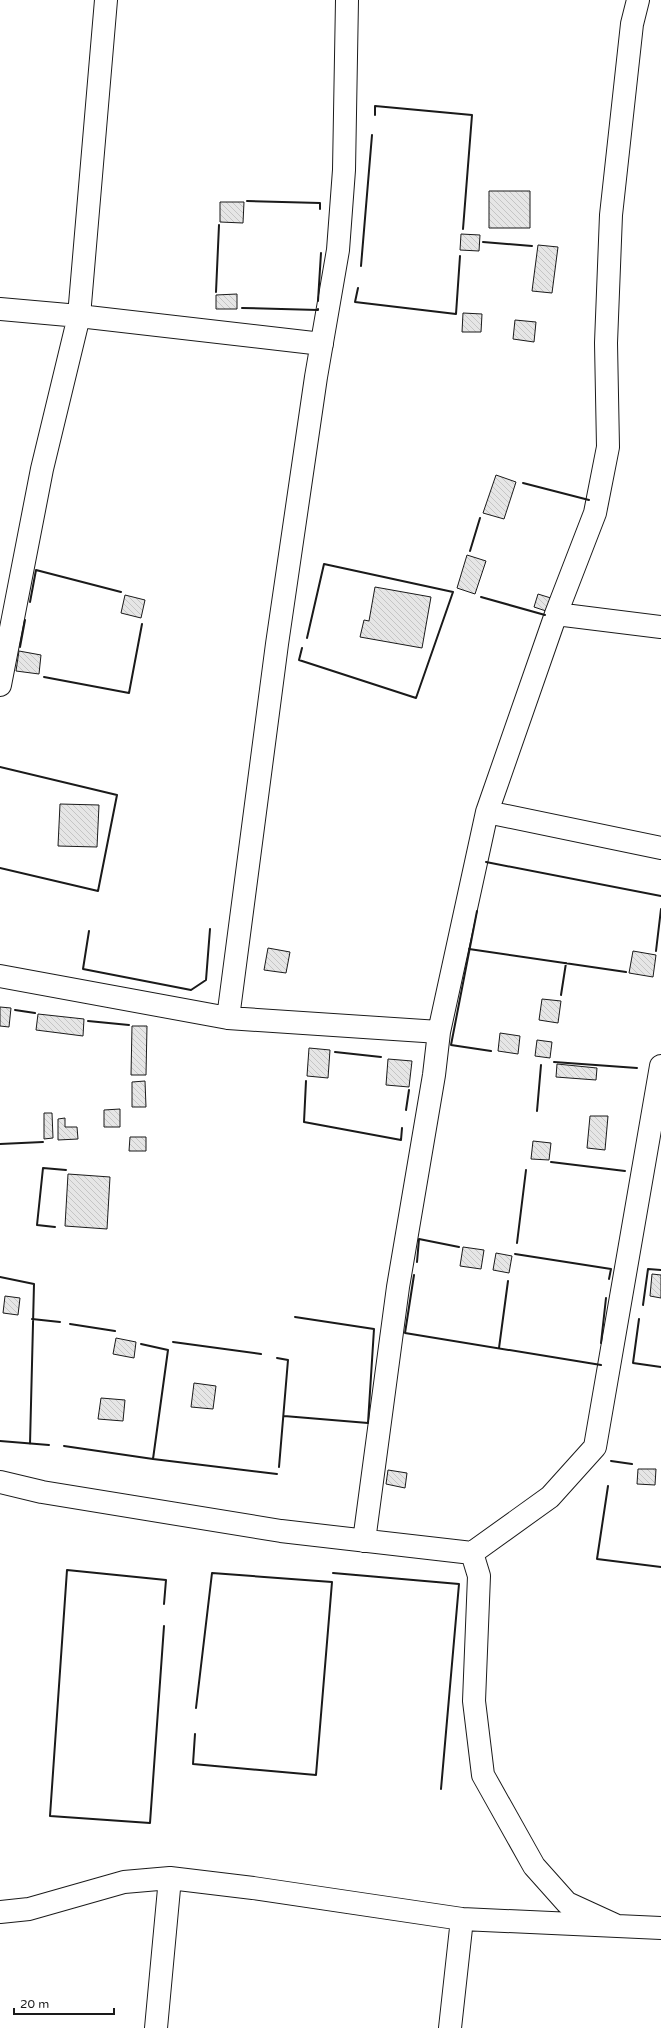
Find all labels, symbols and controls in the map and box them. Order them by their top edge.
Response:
scale bar [14,1990,114,2016]
text: 20 m [20,1997,49,2011]

